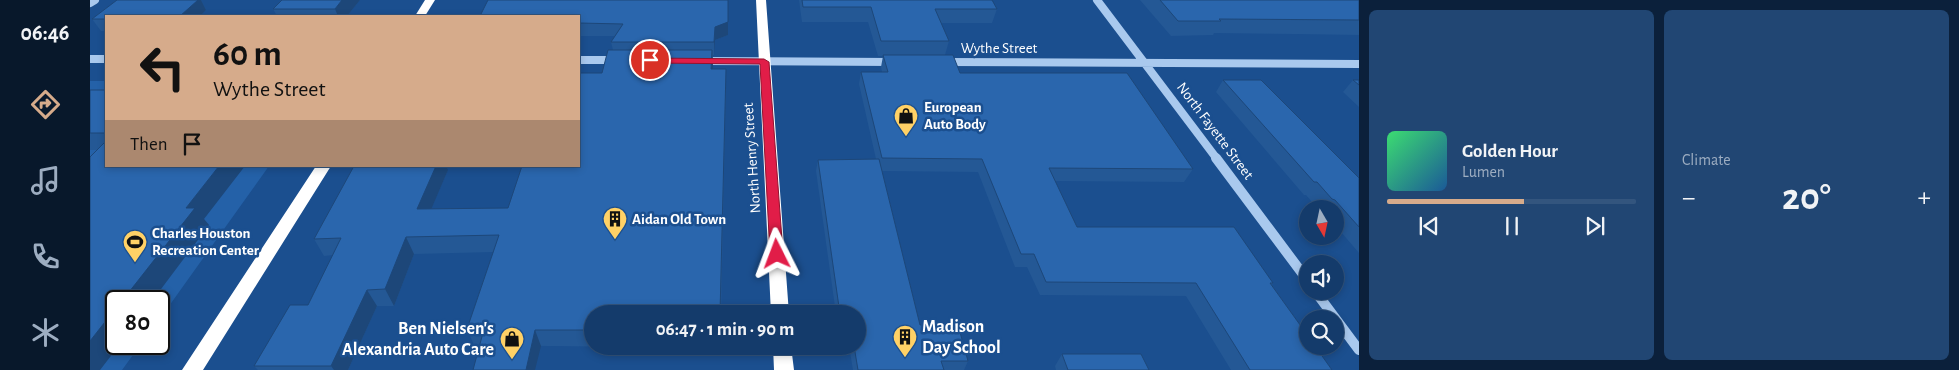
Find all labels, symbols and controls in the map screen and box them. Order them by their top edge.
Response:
text: 06:46 [21,22,69,44]
icon: left [130,35,195,100]
text: 60 m [213,37,282,72]
pin [629,39,671,81]
street label: Wythe Street [961,41,1038,56]
icon: arrive [636,46,664,74]
text: Wythe Street [213,78,326,100]
street label: North Fayette Street [1174,80,1256,182]
icon: directions [28,87,63,122]
place label: European Auto Body [924,100,986,132]
street label: North Henry Street [741,102,763,214]
shop icon: European Auto Body [893,103,919,137]
icon: arrive [178,130,206,158]
text: Then [130,135,168,154]
text: Golden Hour [1462,142,1558,161]
text: Climate [1682,152,1731,168]
icon: music [28,163,63,198]
text: Lumen [1462,164,1505,180]
text: 20° [1782,179,1831,217]
text: − [1682,184,1695,212]
text: + [1918,184,1931,212]
north arrow [1299,200,1344,245]
map controls [1299,200,1344,355]
building icon: Aidan Old Town [602,206,628,240]
place label: Aidan Old Town [632,212,726,227]
icon: previous [1415,212,1443,240]
icon: pause [1498,212,1526,240]
icon: next [1581,212,1609,240]
place label: Charles Houston Recreation Center [152,226,260,258]
position arrow [750,227,802,279]
sports icon: Charles Houston Recreation Center [122,229,148,263]
icon: phone [28,239,63,274]
button: sound [1299,255,1344,300]
speed limit sign: 80 [105,290,170,355]
button: search [1299,310,1344,355]
icon: climate [28,315,63,350]
place label: Madison Day School [922,318,1001,357]
place label: Ben Nielsen's Alexandria Auto Care [342,320,494,359]
text: 06:47 · 1 min · 90 m [656,320,794,339]
building icon: Madison Day School [892,324,918,358]
shop icon: Ben Nielsen's Alexandria Auto Care [499,326,525,360]

